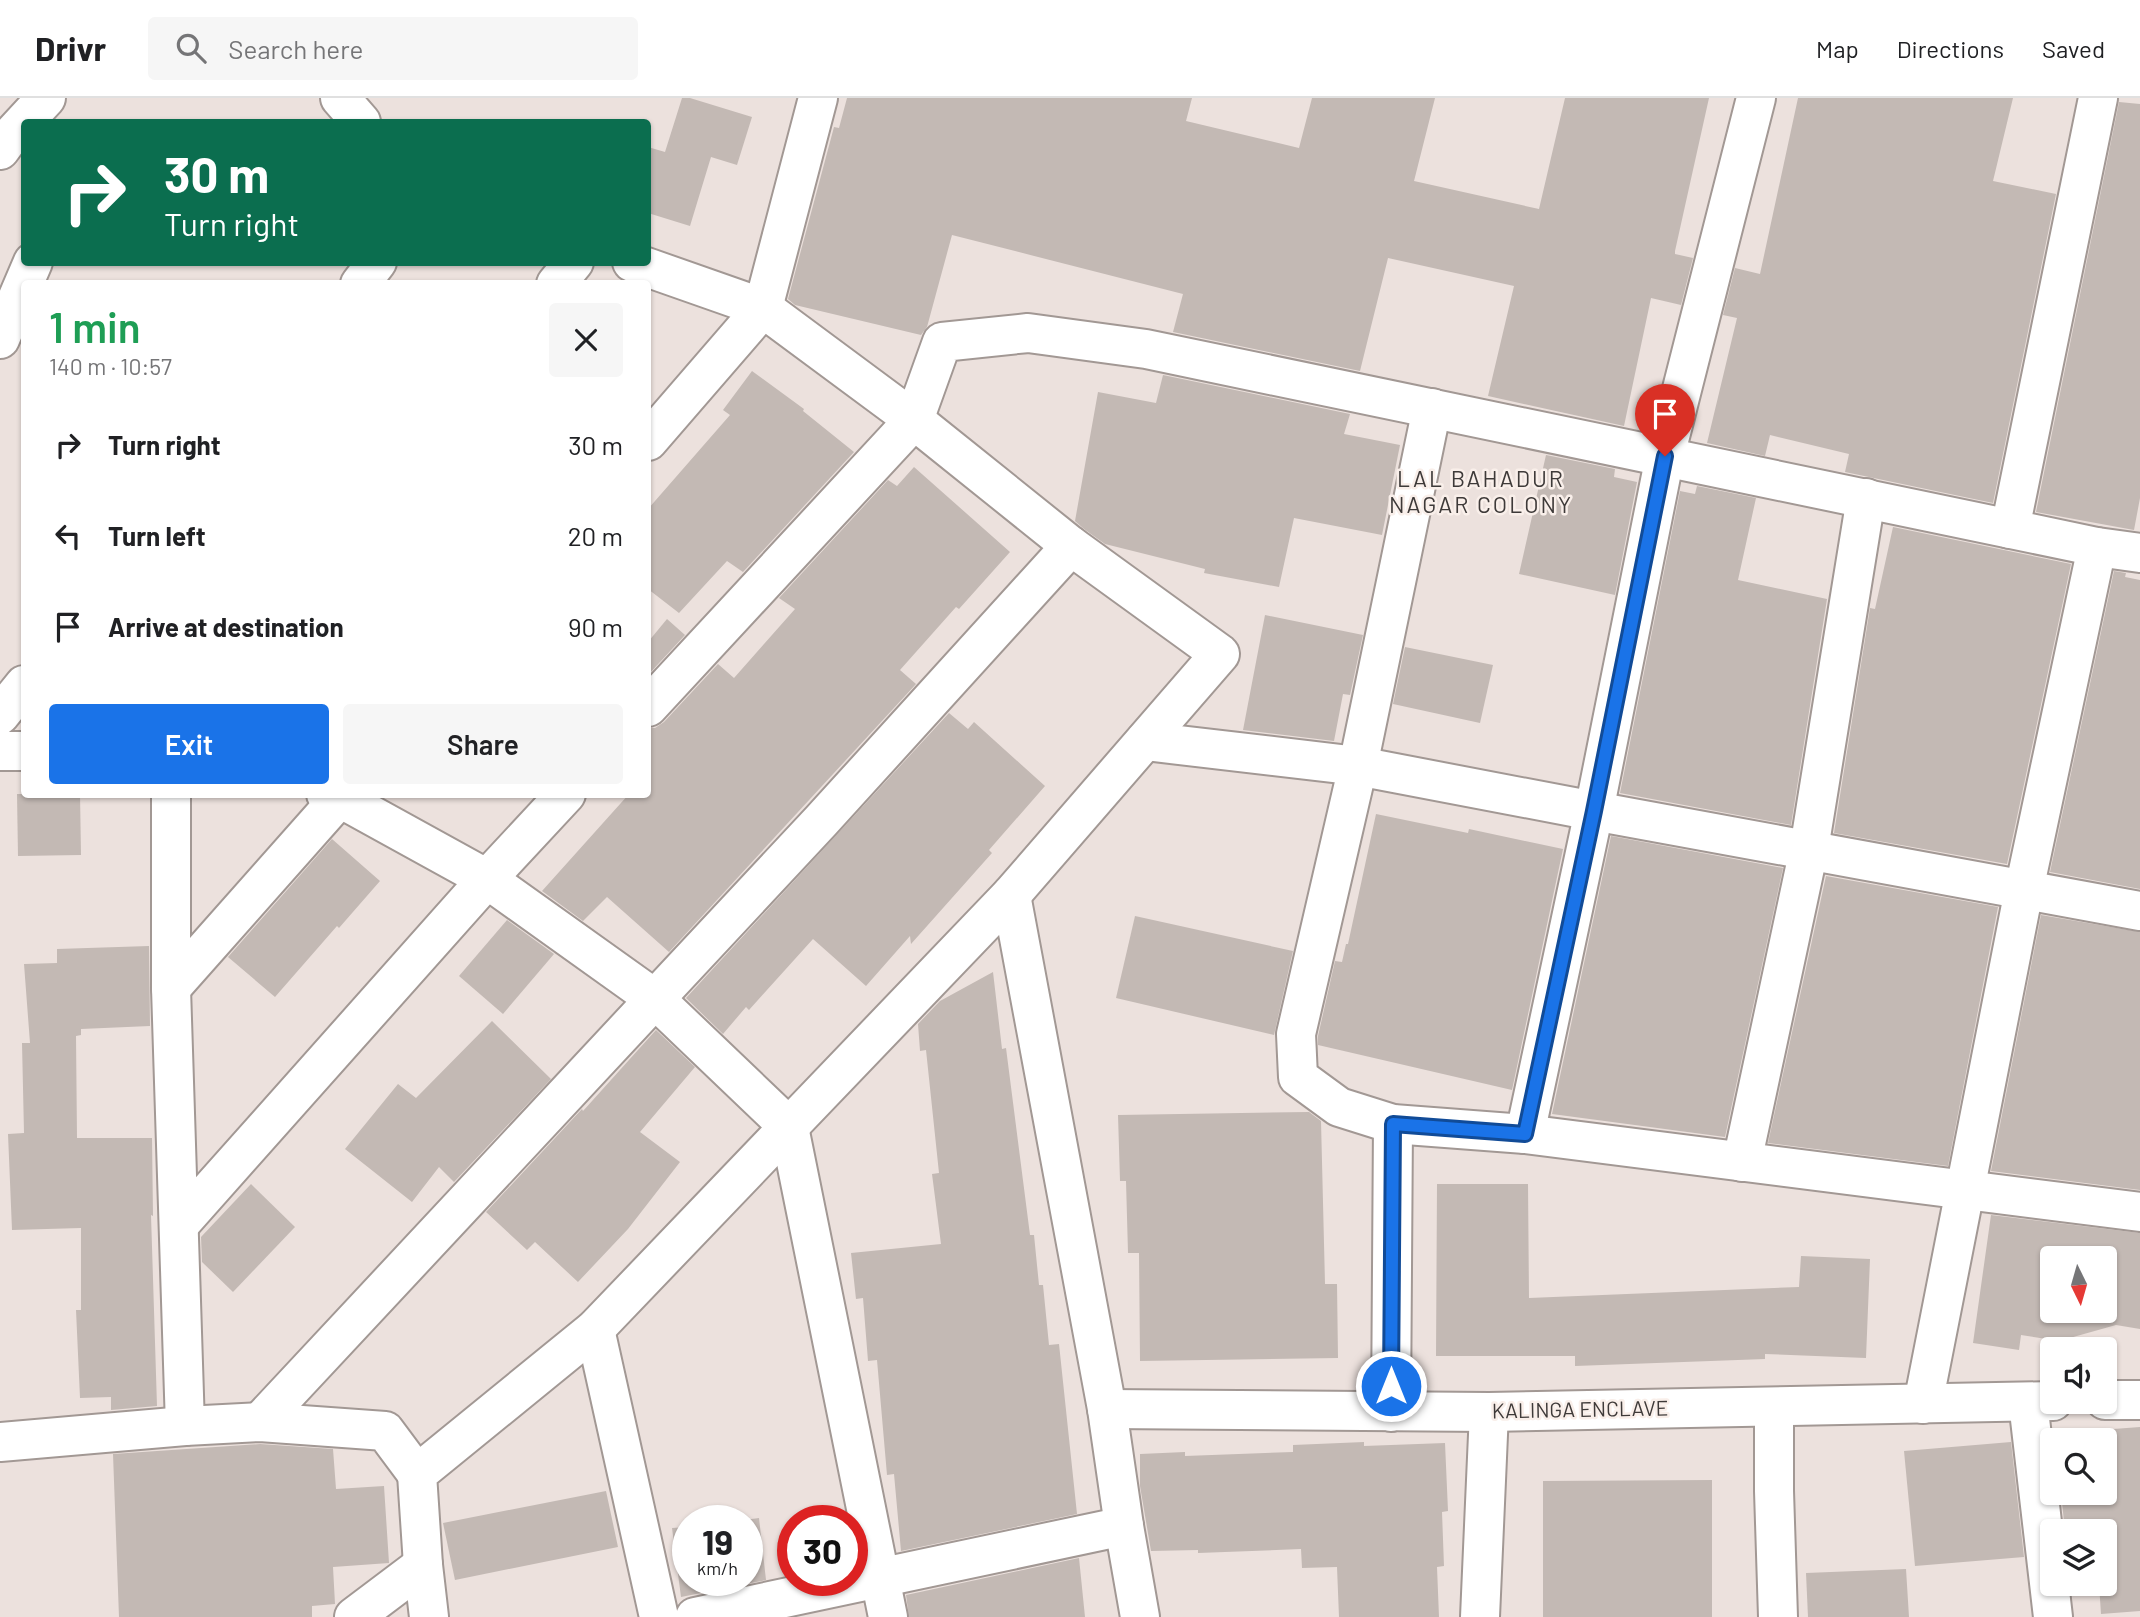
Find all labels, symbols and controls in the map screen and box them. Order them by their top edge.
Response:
search box [148,17,638,80]
text: Drivr [35,28,106,68]
icon: search [172,29,210,67]
text: Search here [228,33,363,64]
text: Map [1816,34,1859,63]
text: Directions [1897,34,2004,63]
text: Saved [2042,34,2105,63]
text: 30 m [164,144,269,203]
icon: right [49,147,140,238]
text: Turn right [164,204,299,242]
text: 1 min [49,301,141,351]
button: close [549,303,623,377]
text: 140 m · 10:57 [49,352,172,380]
pin [1635,384,1695,456]
icon: arrive [1646,395,1684,433]
icon: right [49,426,87,464]
text: Turn right [108,429,221,460]
text: 30 m [568,429,623,460]
district label: LAL BAHADUR NAGAR COLONY [1389,464,1573,518]
icon: left [49,517,87,555]
text: Turn left [108,520,206,551]
text: 20 m [568,520,623,551]
icon: arrive [49,608,87,646]
text: Arrive at destination [108,611,344,642]
text: 90 m [568,611,623,642]
button: Exit [49,704,329,784]
button: Share [343,704,623,784]
north arrow [2040,1246,2118,1323]
map controls [2040,1246,2117,1596]
button: sound [2040,1337,2117,1414]
position arrow [1354,1349,1428,1423]
street label: KALINGA ENCLAVE [1492,1394,1668,1423]
button: search [2040,1428,2117,1505]
speed limit sign: 30 [777,1505,868,1596]
button: layers [2040,1519,2117,1596]
text: 19 [702,1520,733,1562]
text: km/h [697,1557,738,1579]

